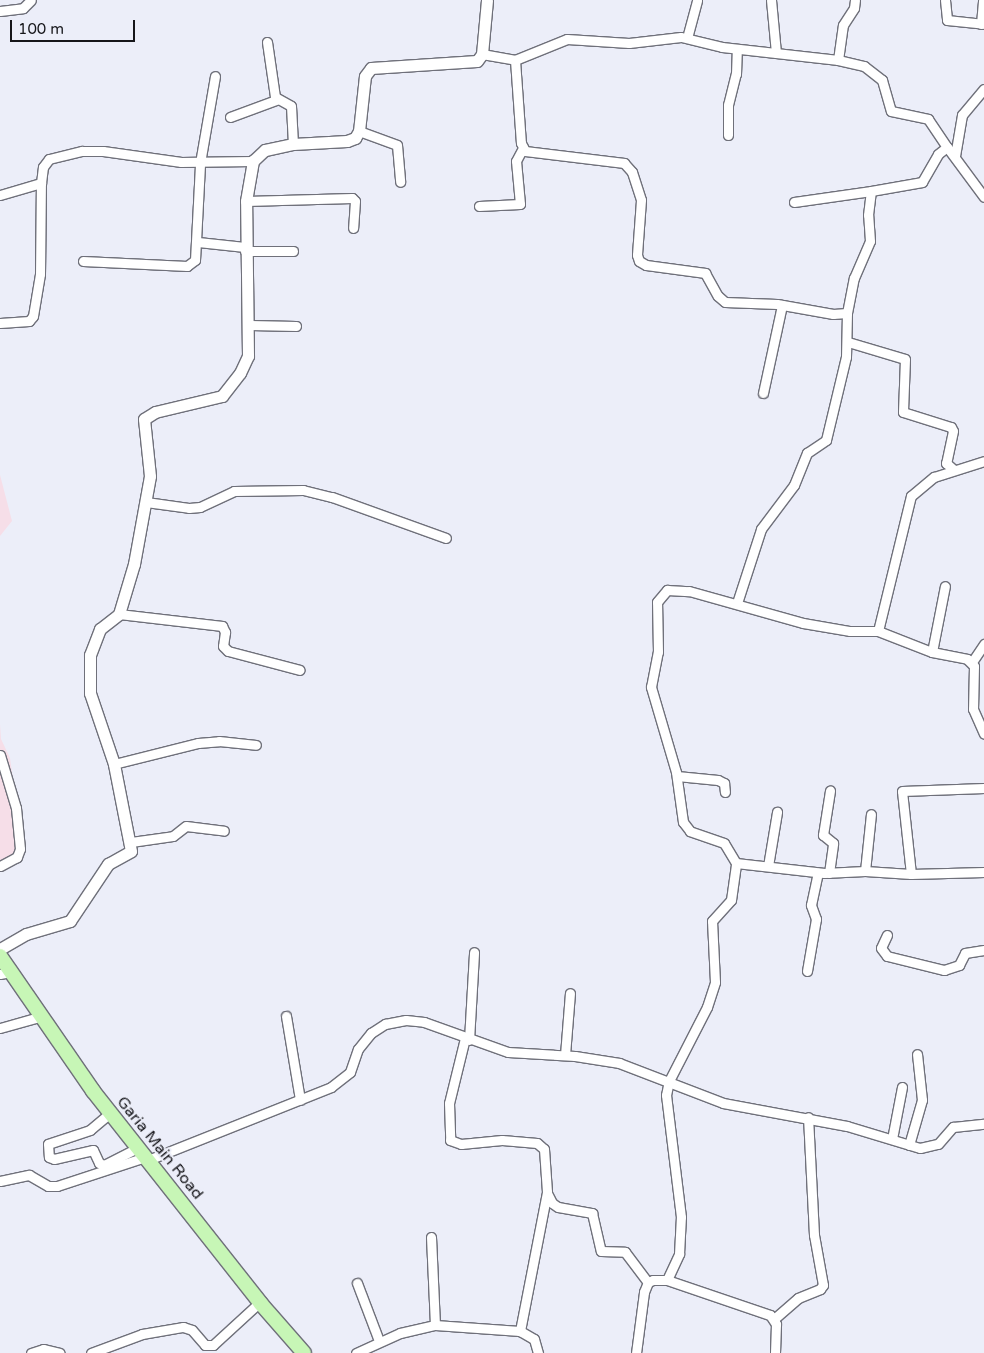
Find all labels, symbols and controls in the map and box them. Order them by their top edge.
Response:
scale bar [12,10,138,42]
text: 100 m [18,20,64,38]
street label: Garia Main Road [113,1093,207,1203]

